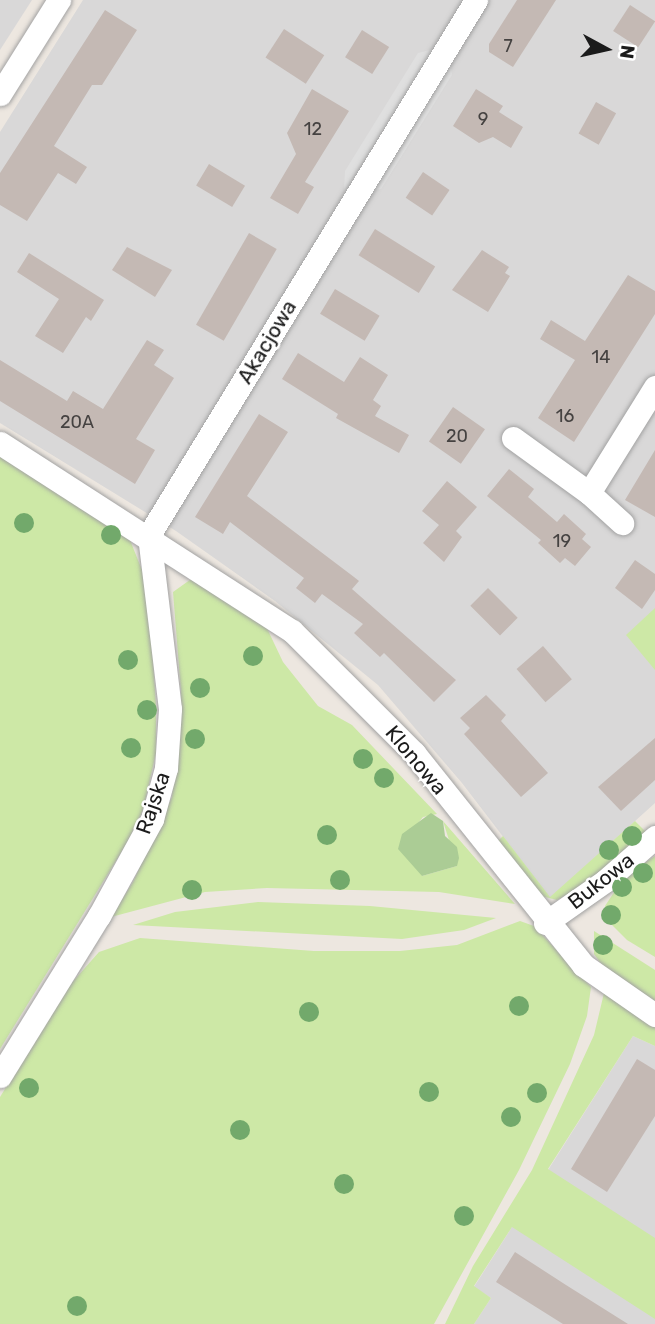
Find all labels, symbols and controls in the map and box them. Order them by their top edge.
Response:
north arrow [571,14,641,84]
house number: 7 [503,35,513,57]
text: N [615,44,640,60]
house number: 9 [478,108,488,130]
house number: 12 [304,118,322,140]
street label: Akacjowa [232,296,302,388]
house number: 14 [592,346,610,368]
house number: 16 [556,405,574,427]
house number: 20A [60,411,94,433]
house number: 20 [446,425,468,447]
house number: 19 [553,530,571,552]
street label: Klonowa [380,720,452,800]
street label: Rajska [131,769,175,837]
street label: Bukowa [563,847,639,915]

